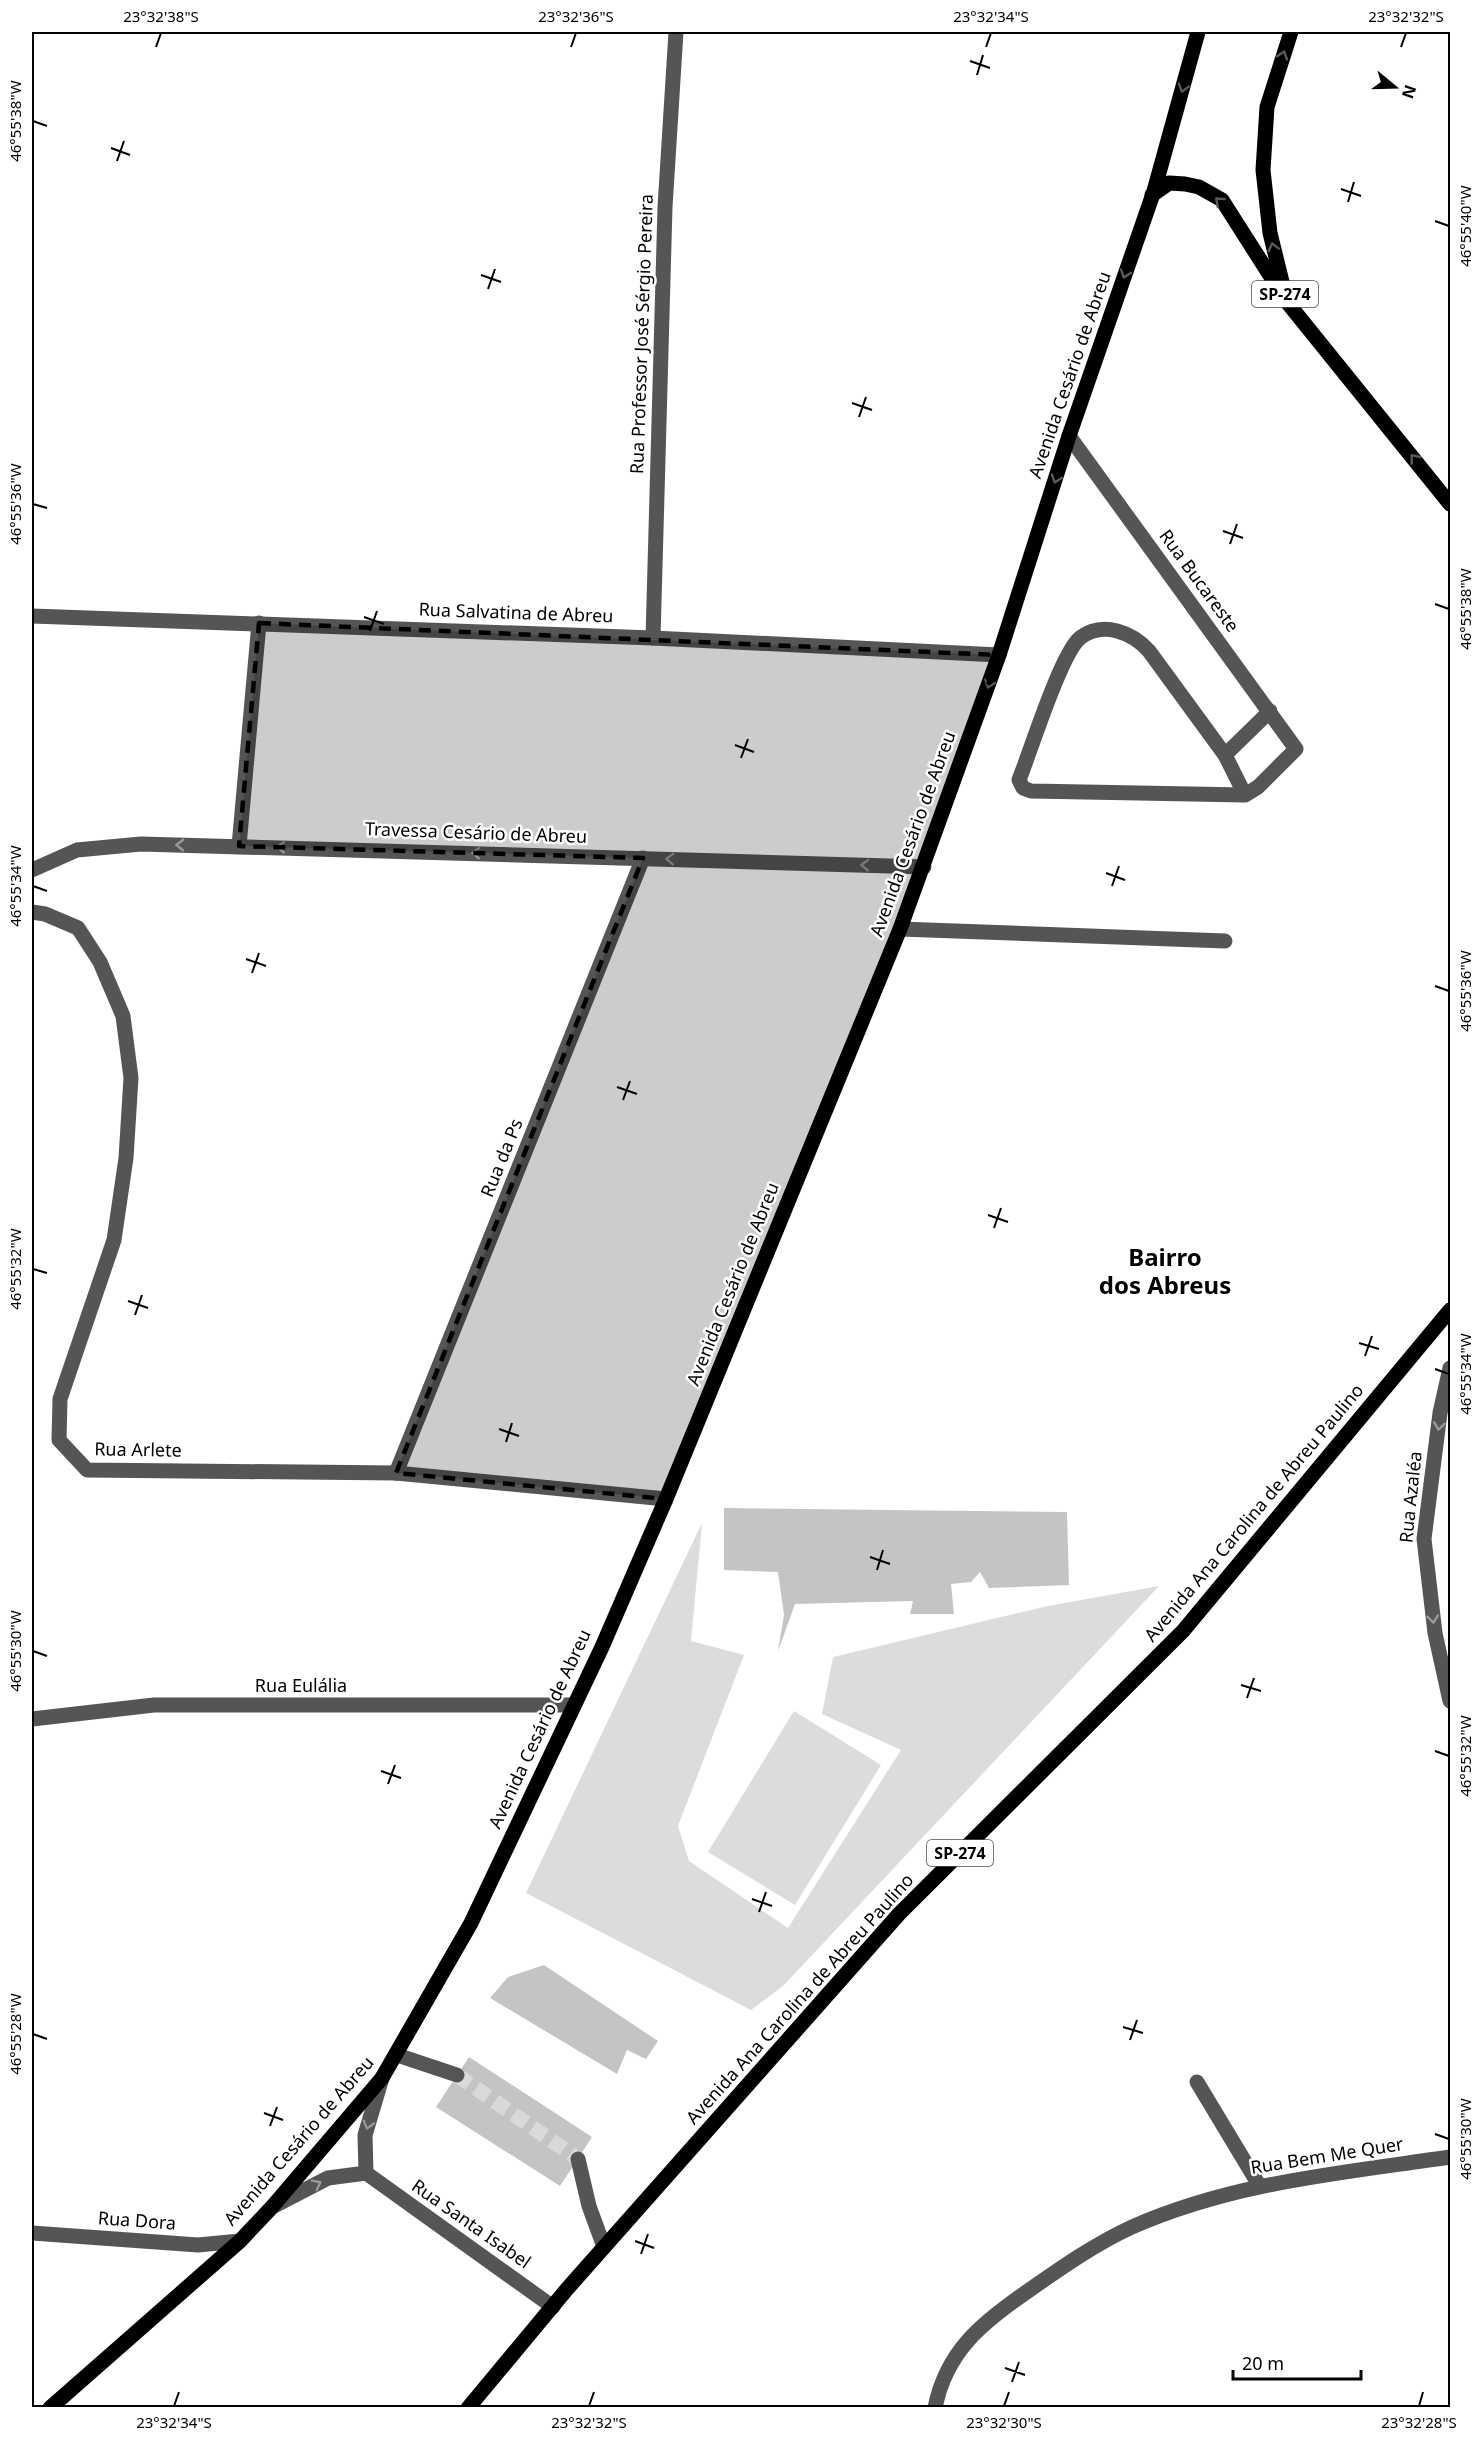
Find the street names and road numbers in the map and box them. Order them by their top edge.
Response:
street label: Rua Professor José Sérgio Pereira [624,193,658,475]
street label: Avenida Cesário de Abreu [1022,268,1116,481]
road number: SP-274 [1252,281,1318,307]
street label: Rua Bucareste [1154,524,1245,636]
street label: Rua Salvatina de Abreu [418,597,614,627]
street label: Avenida Cesário de Abreu [864,728,960,940]
street label: Travessa Cesário de Abreu [365,816,588,848]
street label: Rua da Ps [474,1115,528,1200]
street label: Avenida Cesário de Abreu [680,1178,784,1389]
street label: Avenida Ana Carolina de Abreu Paulino [1138,1378,1368,1646]
street label: Rua Arlete [94,1436,182,1462]
street label: Rua Azaléa [1393,1450,1427,1544]
street label: Avenida Cesário de Abreu [482,1625,596,1832]
street label: Rua Eulália [255,1673,347,1697]
road number: SP-274 [927,1840,993,1866]
street label: Avenida Ana Carolina de Abreu Paulino [680,1868,918,2129]
street label: Avenida Cesário de Abreu [218,2051,379,2230]
street label: Rua Bem Me Quer [1249,2131,1406,2179]
street label: Rua Santa Isabel [407,2173,536,2273]
street label: Rua Dora [97,2205,177,2235]

